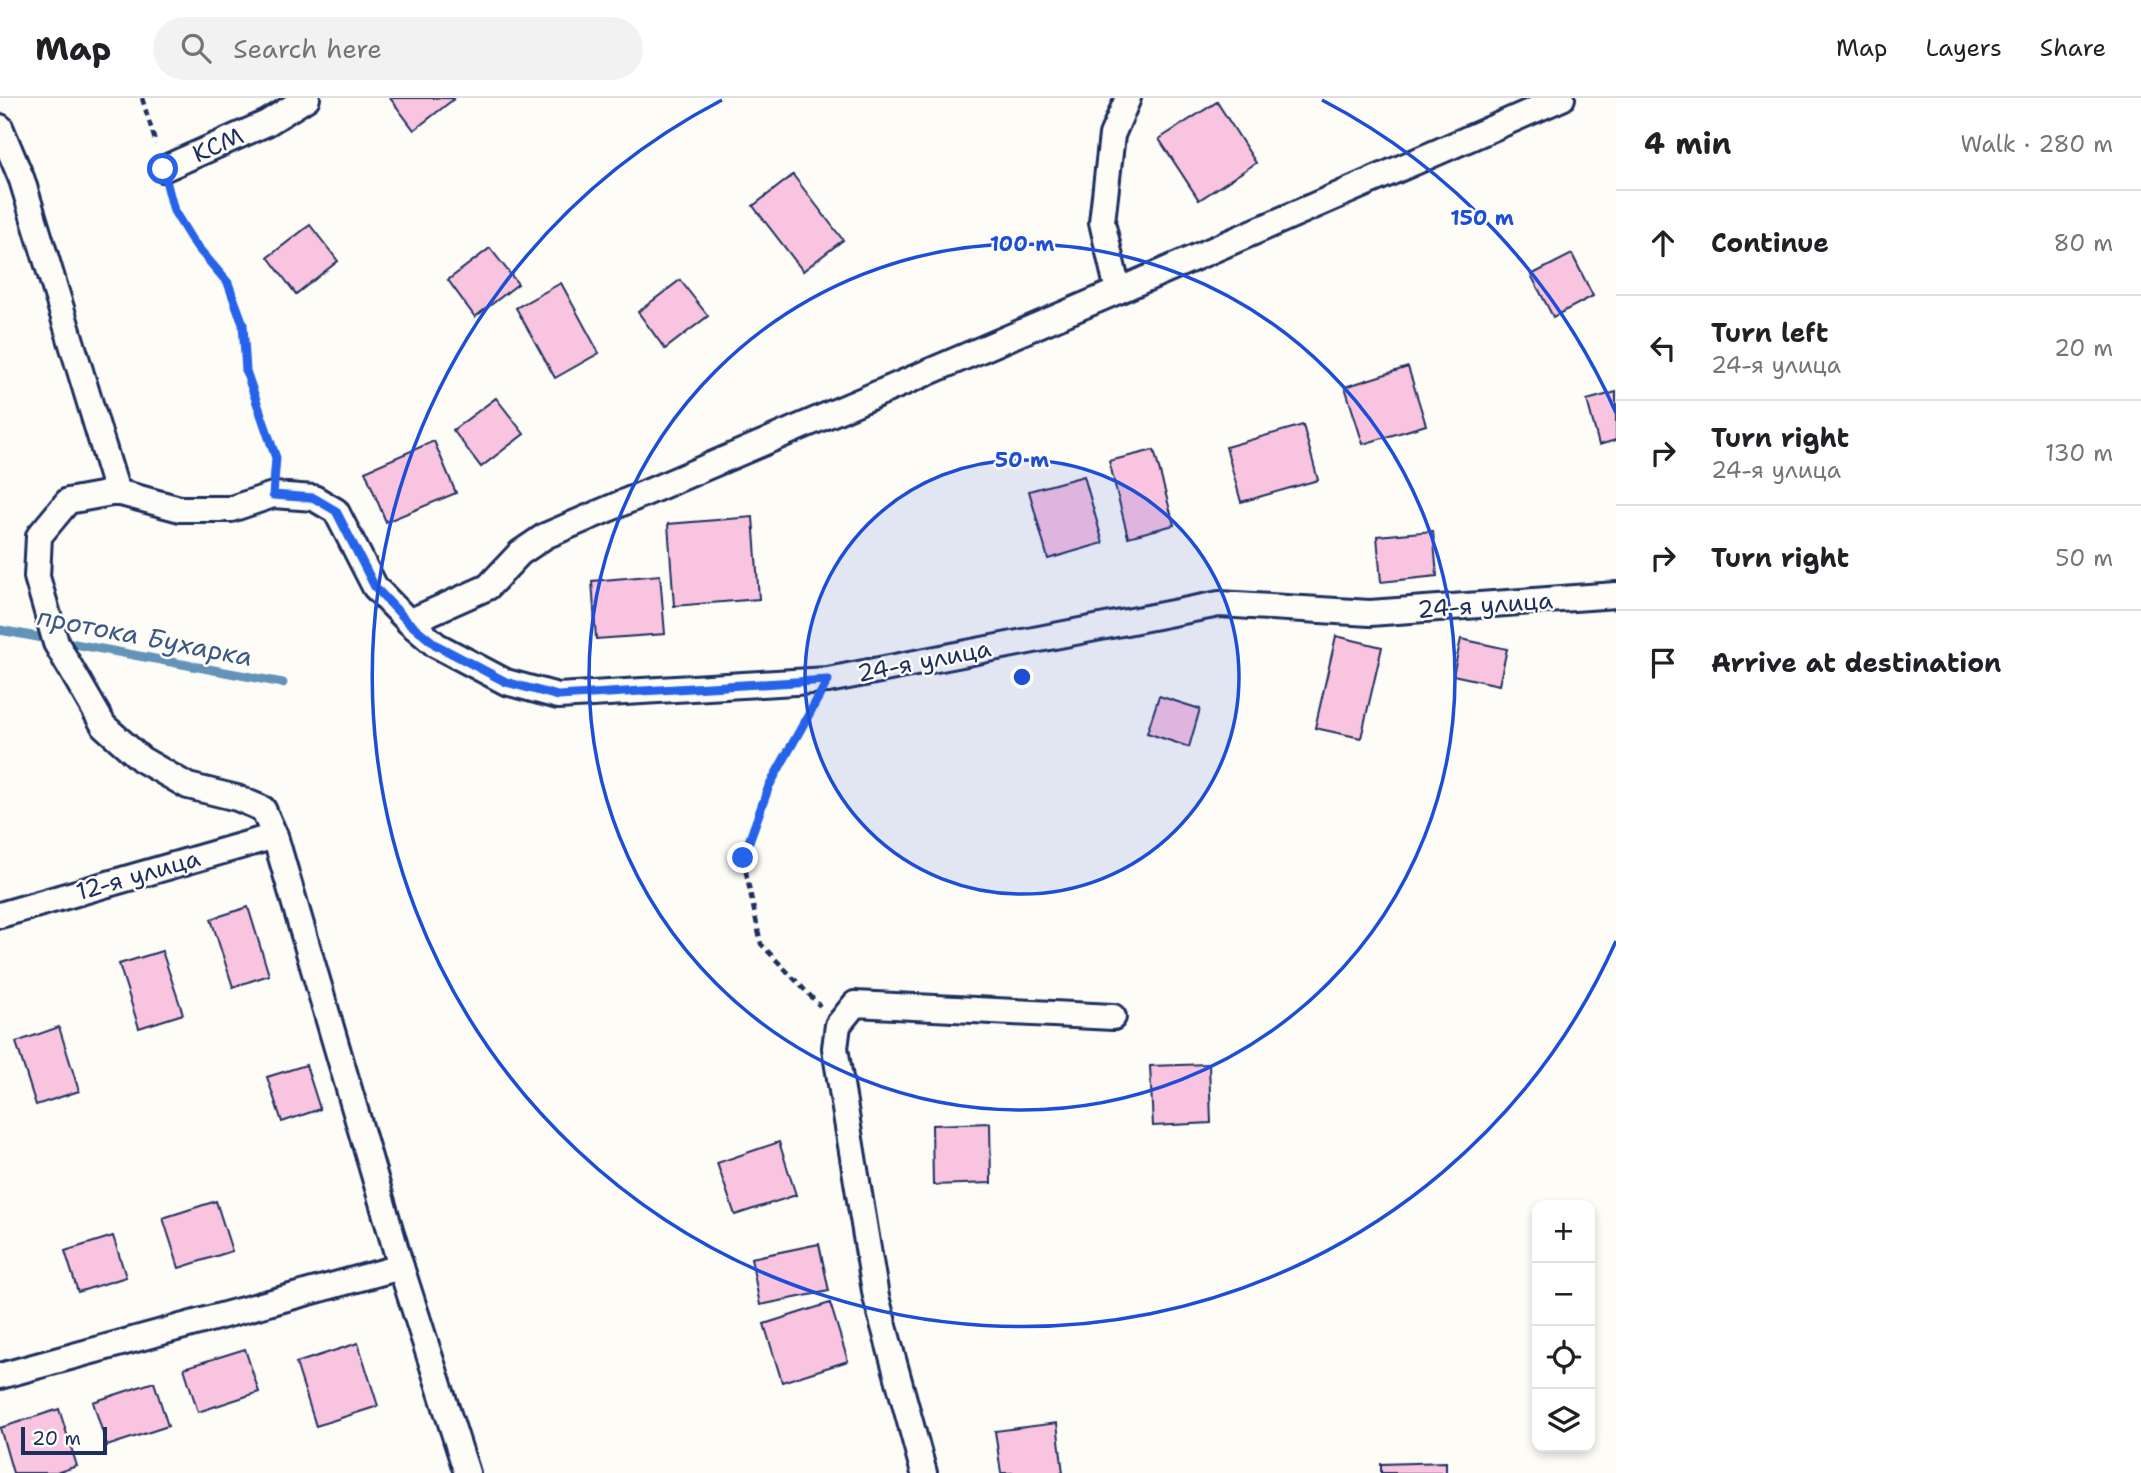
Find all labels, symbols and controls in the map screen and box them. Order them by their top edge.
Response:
search box [153,17,643,80]
text: Map [35,26,111,71]
icon: search [177,29,215,67]
text: Search here [233,31,382,66]
text: Map [1836,32,1887,64]
text: Layers [1925,32,2002,64]
text: Share [2040,32,2106,64]
street label: КСМ [187,120,249,170]
text: 4 min [1644,123,1731,164]
text: Walk · 280 m [1960,129,2113,159]
route start [147,153,178,184]
text: 150 m [1450,204,1514,232]
icon: ahead [1644,224,1682,262]
text: Continue [1711,225,1829,260]
text: 80 m [2054,228,2113,258]
text: 100 m [990,230,1054,258]
text: Turn left [1711,315,1828,350]
icon: left [1644,329,1682,367]
text: 20 m [2054,333,2113,363]
text: 24-я улица [1711,350,1841,380]
text: Turn right [1711,420,1849,455]
icon: right [1644,434,1682,472]
text: 130 m [2045,438,2113,468]
text: 50 m [995,446,1049,474]
text: 24-я улица [1711,455,1841,485]
icon: right [1644,539,1682,577]
text: Turn right [1711,540,1849,575]
text: 50 m [2055,543,2113,573]
street label: 24-я улица [1416,584,1554,626]
water label: протока Бухарка [34,598,256,674]
street label: 24-я улица [854,632,994,690]
icon: arrive [1644,644,1682,682]
text: Arrive at destination [1711,645,2001,680]
centre of rings [1010,665,1034,689]
street label: 12-я улица [72,842,204,908]
route end [727,842,758,873]
map controls [1532,1200,1595,1452]
button: + [1532,1200,1595,1263]
button: − [1532,1263,1595,1326]
button: locate [1532,1326,1595,1389]
button: layers [1532,1389,1595,1452]
scale bar [21,1424,107,1456]
text: 20 m [32,1426,81,1451]

